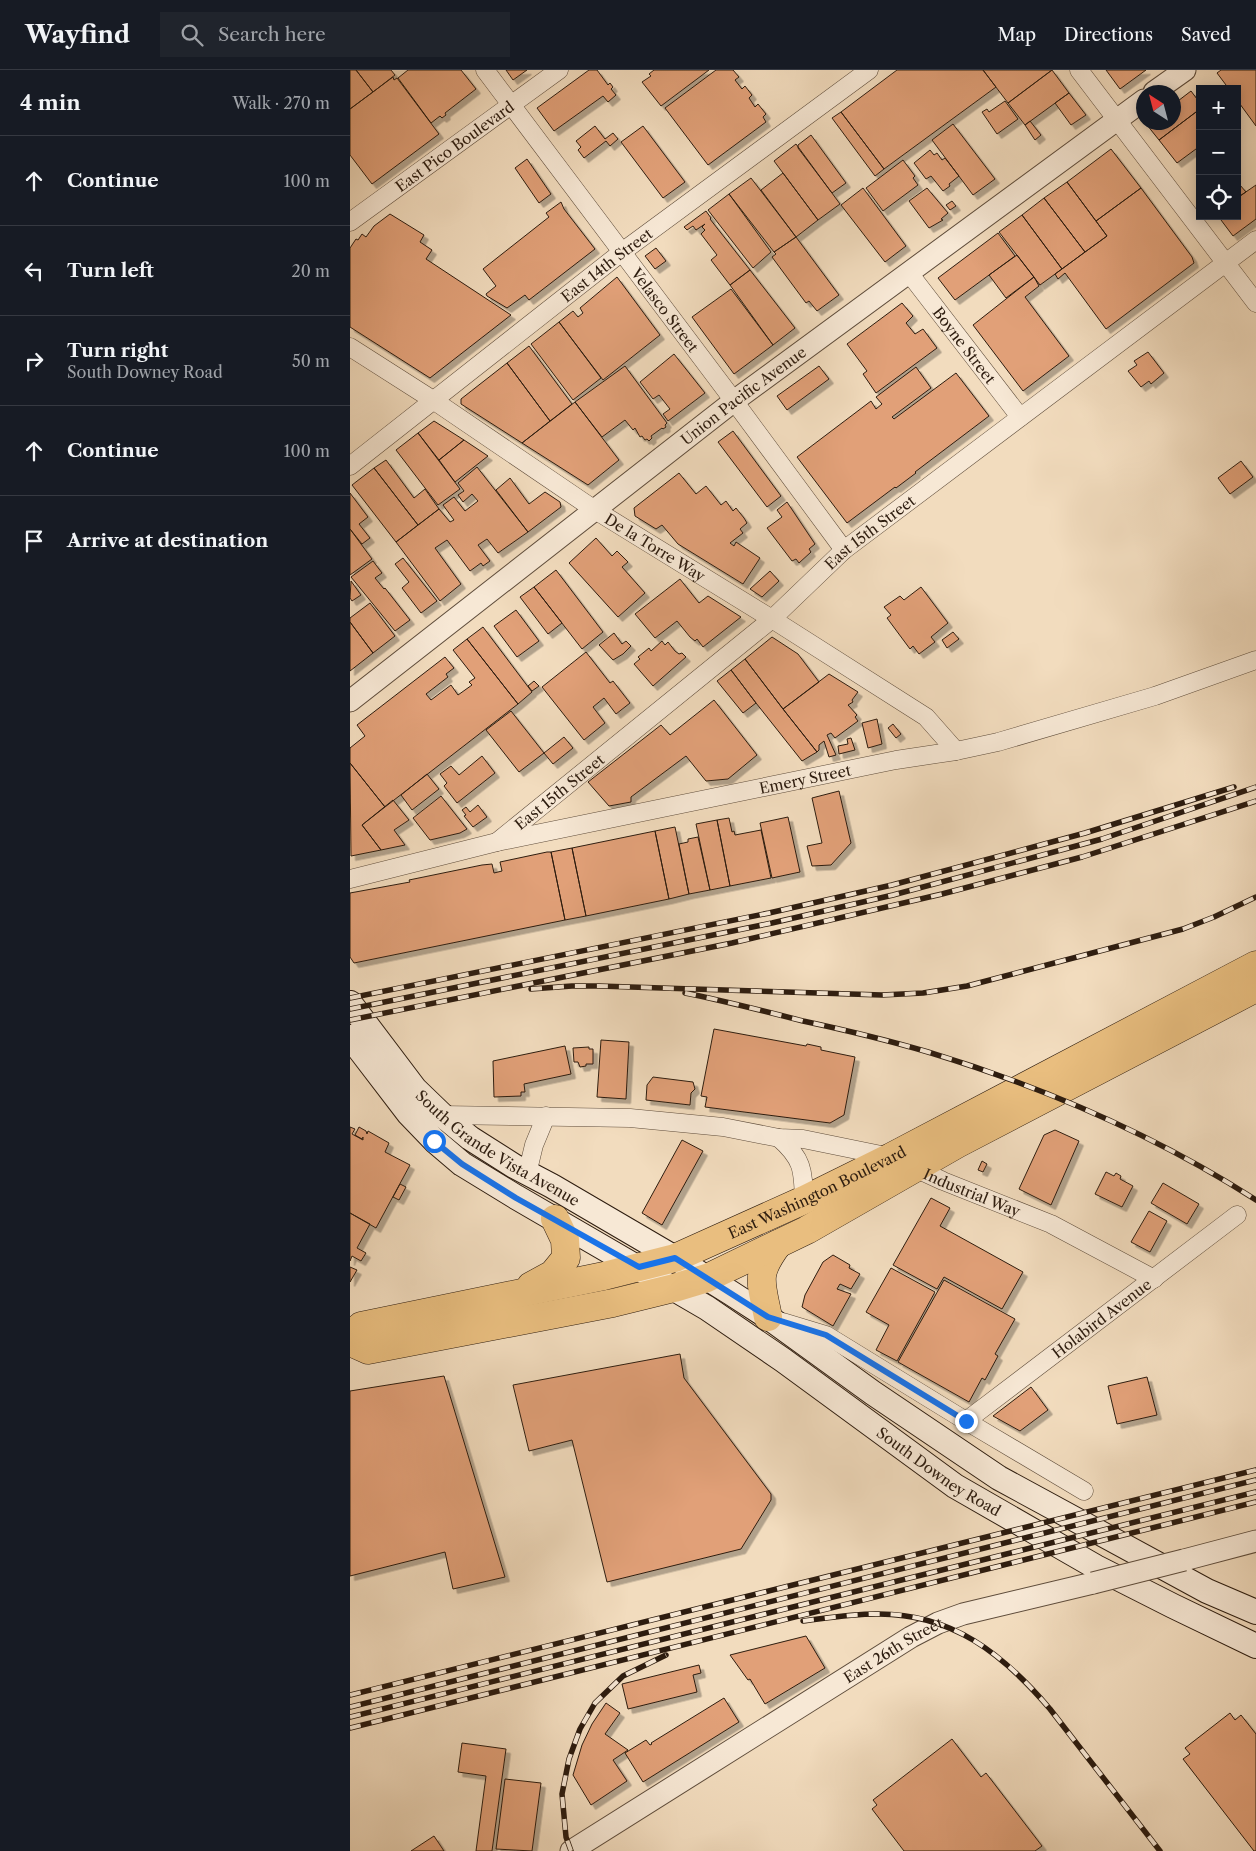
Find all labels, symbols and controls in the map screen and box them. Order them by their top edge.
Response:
search box [160,12,510,57]
text: Wayfind [25,20,130,49]
icon: search [178,21,206,49]
text: Search here [218,23,326,46]
text: Map [997,24,1036,46]
text: Directions [1064,24,1153,46]
text: Saved [1181,24,1231,46]
north arrow [1136,85,1181,130]
map controls [1196,85,1241,220]
button: + [1196,85,1241,130]
text: 4 min [20,90,81,115]
text: Walk · 270 m [232,93,330,113]
street label: East Pico Boulevard [391,97,517,196]
button: − [1196,130,1241,175]
icon: ahead [20,167,48,195]
text: Continue [67,169,159,192]
text: 100 m [284,171,330,191]
button: locate [1196,175,1241,220]
street label: East 14th Street [557,223,656,306]
icon: left [20,257,48,285]
text: Turn left [67,259,154,282]
text: 20 m [291,261,330,281]
street label: Velasco Street [627,263,704,356]
street label: Boyne Street [929,303,1001,388]
text: Turn right [67,339,168,362]
street label: Union Pacific Avenue [677,342,809,449]
icon: right [20,347,48,375]
text: 50 m [292,351,330,371]
text: South Downey Road [67,362,223,382]
icon: ahead [20,437,48,465]
text: Continue [67,439,159,462]
text: 100 m [284,441,330,461]
street label: East 15th Street [820,490,919,573]
street label: De la Torre Way [601,509,710,586]
icon: arrive [20,527,48,555]
text: Arrive at destination [67,529,268,552]
street label: East 15th Street [511,749,608,834]
street label: Emery Street [757,760,853,797]
street label: South Grande Vista Avenue [412,1086,583,1210]
route start [423,1130,446,1153]
street label: East Washington Boulevard [725,1142,909,1242]
street label: Industrial Way [921,1164,1024,1221]
street label: Holabird Avenue [1048,1274,1155,1362]
route end [955,1410,978,1433]
street label: South Downey Road [873,1423,1004,1520]
street label: East 26th Street [840,1612,946,1687]

